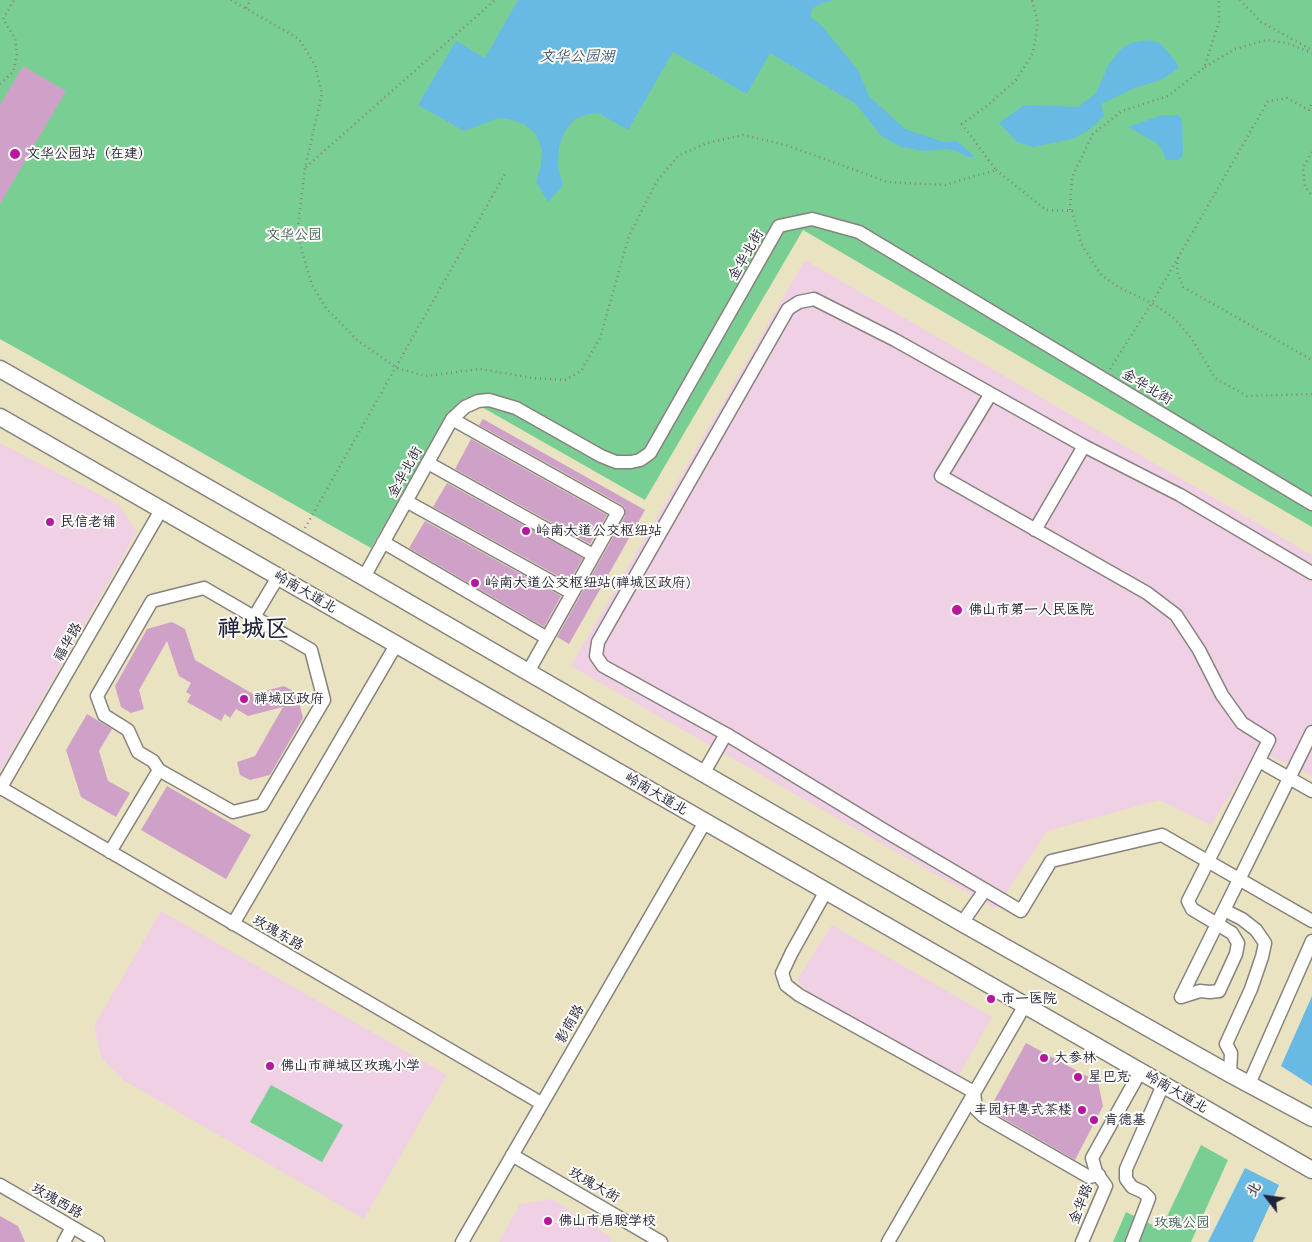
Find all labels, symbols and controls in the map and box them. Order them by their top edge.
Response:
water label: 文华公园湖 [540,48,614,66]
place label: 文华公园站（在建） [26,146,152,162]
marker: 文华公园站（在建） [8,147,22,161]
park label: 文华公园 [266,227,322,243]
street label: 金华北街 [725,227,767,283]
street label: 金华北街 [1119,365,1175,409]
street label: 金华北街 [384,443,426,501]
place label: 民信老铺 [60,514,116,530]
marker: 民信老铺 [44,516,56,528]
place label: 岭南大道公交枢纽站 [536,523,662,539]
marker: 岭南大道公交枢纽站 [520,525,532,537]
street label: 岭南大道北 [270,567,340,617]
place label: 岭南大道公交枢纽站(禅城区政府) [485,575,691,591]
marker: 岭南大道公交枢纽站(禅城区政府) [469,577,481,589]
place label: 佛山市第一人民医院 [968,602,1094,618]
marker: 佛山市第一人民医院 [950,603,964,617]
district label: 禅城区 [217,615,289,643]
street label: 福华路 [50,620,86,664]
place label: 禅城区政府 [254,691,324,707]
marker: 禅城区政府 [238,693,250,705]
street label: 岭南大道北 [621,769,691,819]
street label: 玫瑰东路 [250,912,306,954]
place label: 市一医院 [1001,991,1057,1007]
marker: 市一医院 [985,993,997,1005]
street label: 影荫路 [552,1002,588,1046]
place label: 大参林 [1054,1050,1096,1066]
marker: 大参林 [1038,1052,1050,1064]
place label: 佛山市禅城区玫瑰小学 [280,1058,420,1074]
marker: 佛山市禅城区玫瑰小学 [264,1060,276,1072]
street label: 岭南大道北 [1141,1067,1211,1117]
place label: 星巴克 [1088,1069,1130,1085]
marker: 星巴克 [1072,1071,1084,1083]
place label: 丰园轩粤式茶楼 [974,1102,1072,1118]
marker: 丰园轩粤式茶楼 [1076,1104,1088,1116]
place label: 肯德基 [1104,1112,1146,1128]
marker: 肯德基 [1088,1114,1100,1126]
street label: 玫瑰大街 [566,1164,622,1206]
north arrow [1242,1172,1292,1222]
text: 北 [1243,1179,1264,1200]
street label: 玫瑰西路 [29,1180,85,1222]
street label: 金华路 [1066,1181,1096,1227]
place label: 佛山市启聪学校 [558,1213,656,1229]
marker: 佛山市启聪学校 [542,1215,554,1227]
park label: 玫瑰公园 [1154,1215,1210,1231]

